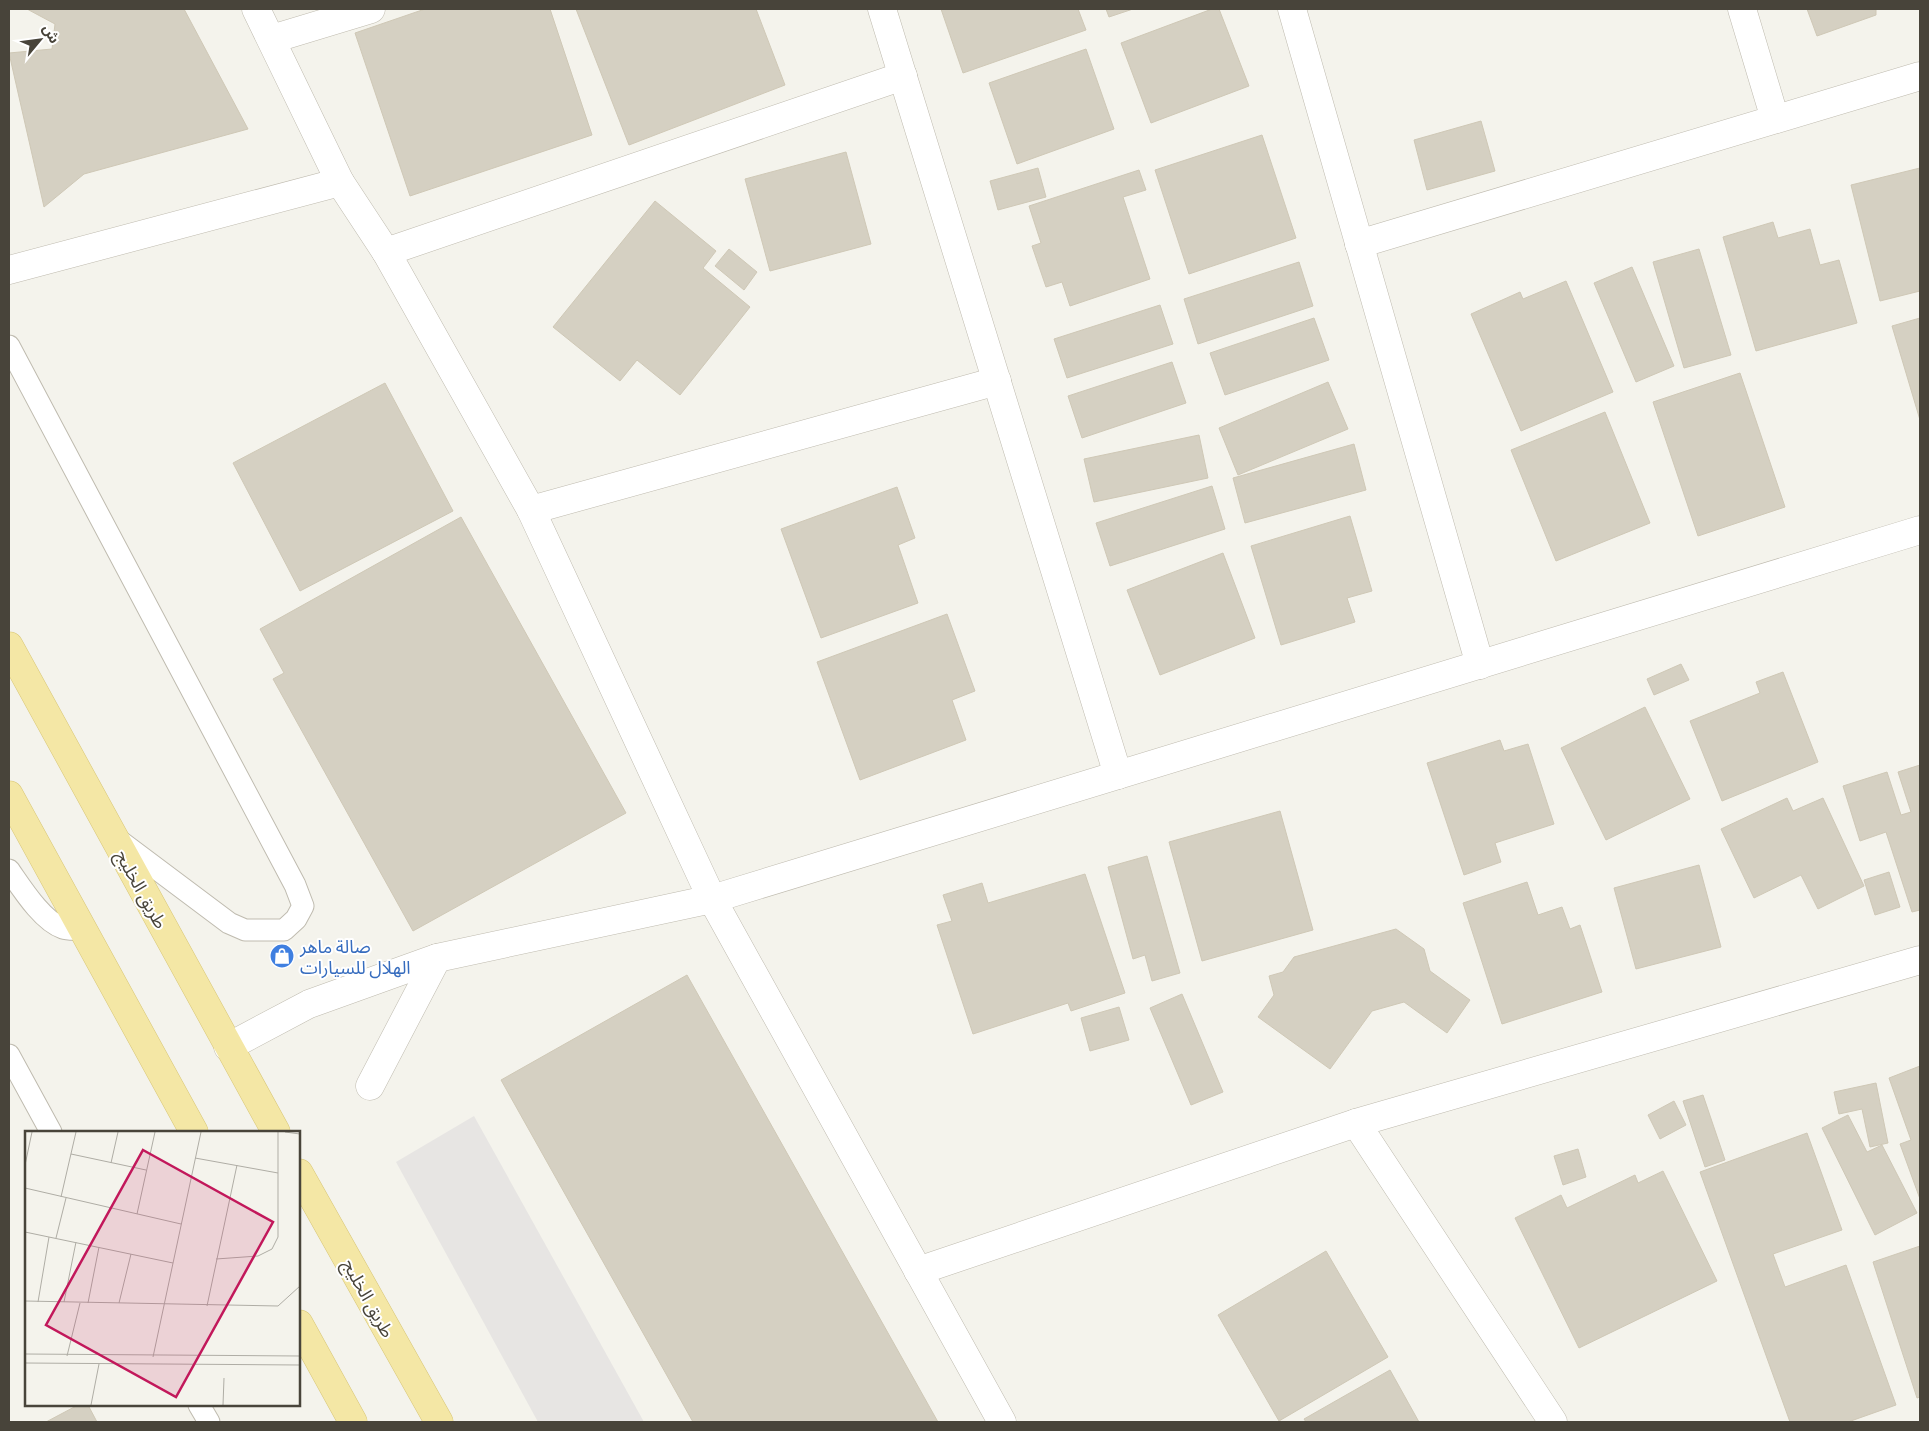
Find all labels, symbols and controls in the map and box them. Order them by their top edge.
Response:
north arrow [15,15,65,65]
text: ش [40,21,64,46]
street label: طريق الخليج [109,846,173,934]
place label: صالة ماهر الهلال للسيارات [299,935,411,979]
shop icon: صالة ماهر الهلال للسيارات [269,943,295,969]
inset map [25,1131,300,1406]
street label: طريق الخليج [336,1255,400,1343]

